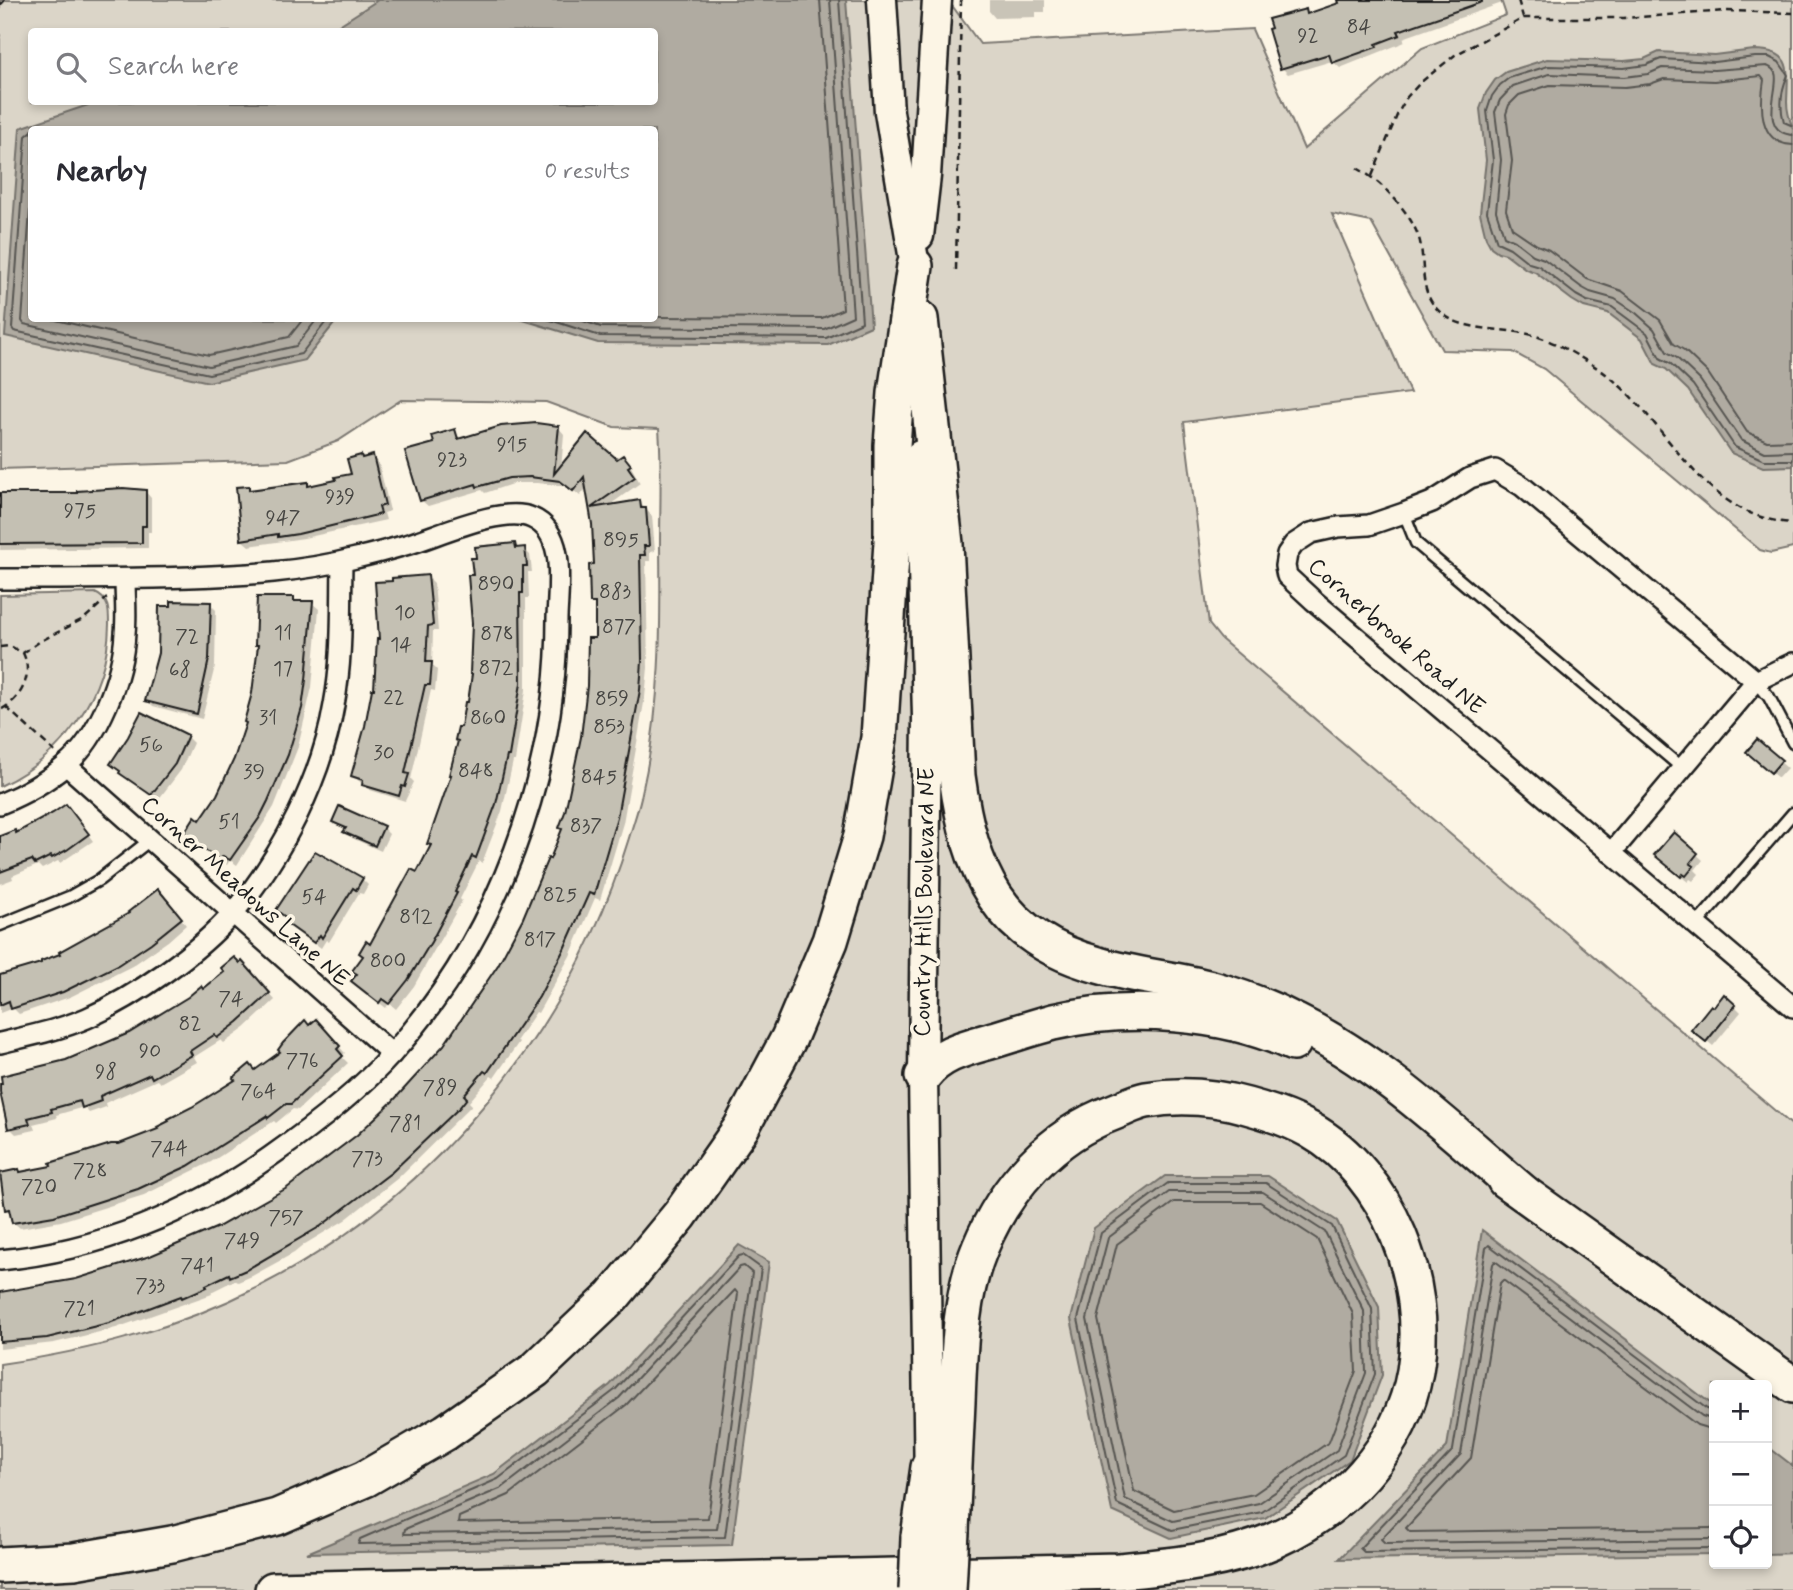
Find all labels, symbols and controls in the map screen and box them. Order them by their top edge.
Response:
house number: 84 [1347,13,1372,41]
house number: 92 [1297,22,1319,50]
search box [28,28,658,105]
icon: search [52,48,90,86]
text: Search here [108,50,239,84]
text: Nearby [56,152,147,191]
text: 0 results [544,157,630,187]
house number: 915 [496,431,528,459]
house number: 923 [437,446,467,474]
house number: 939 [325,483,355,511]
house number: 975 [64,497,96,525]
house number: 947 [266,504,300,532]
house number: 895 [603,526,639,554]
street label: Cornerbrook Road NE [1301,551,1491,723]
house number: 890 [478,570,514,598]
house number: 883 [599,578,631,606]
house number: 10 [394,599,416,627]
house number: 877 [602,613,636,641]
house number: 11 [274,619,292,647]
house number: 878 [480,620,514,648]
house number: 72 [175,623,199,651]
house number: 14 [390,631,412,659]
house number: 872 [479,654,513,682]
house number: 17 [273,655,293,683]
house number: 68 [169,656,191,684]
house number: 22 [383,684,405,712]
house number: 859 [595,685,629,713]
house number: 31 [259,704,277,732]
house number: 860 [470,704,506,732]
house number: 853 [593,713,625,741]
house number: 56 [139,731,163,759]
house number: 30 [373,739,395,767]
house number: 848 [458,757,494,785]
house number: 39 [243,758,265,786]
house number: 845 [581,763,617,791]
street label: Country Hills Boulevard NE [907,767,943,1037]
street label: Corner Meadows Lane NE [134,790,356,994]
house number: 51 [218,808,240,836]
house number: 837 [570,812,602,840]
house number: 825 [543,881,577,909]
house number: 54 [301,883,327,911]
house number: 812 [399,903,433,931]
house number: 817 [524,926,556,954]
house number: 800 [370,947,406,975]
house number: 74 [218,985,244,1013]
house number: 82 [179,1010,201,1038]
house number: 90 [139,1037,161,1065]
house number: 776 [285,1047,319,1075]
house number: 98 [95,1058,117,1086]
house number: 789 [422,1074,458,1102]
house number: 764 [240,1078,276,1106]
house number: 781 [389,1110,421,1138]
house number: 744 [150,1135,188,1163]
house number: 773 [351,1145,383,1173]
house number: 728 [72,1157,108,1185]
house number: 720 [21,1173,57,1201]
house number: 757 [268,1204,304,1232]
house number: 749 [224,1227,260,1255]
house number: 741 [180,1252,214,1280]
house number: 733 [135,1272,166,1300]
house number: 721 [63,1295,95,1323]
map controls [1709,1380,1772,1569]
button: + [1709,1380,1772,1443]
button: − [1709,1443,1772,1506]
button: locate [1709,1506,1772,1569]

